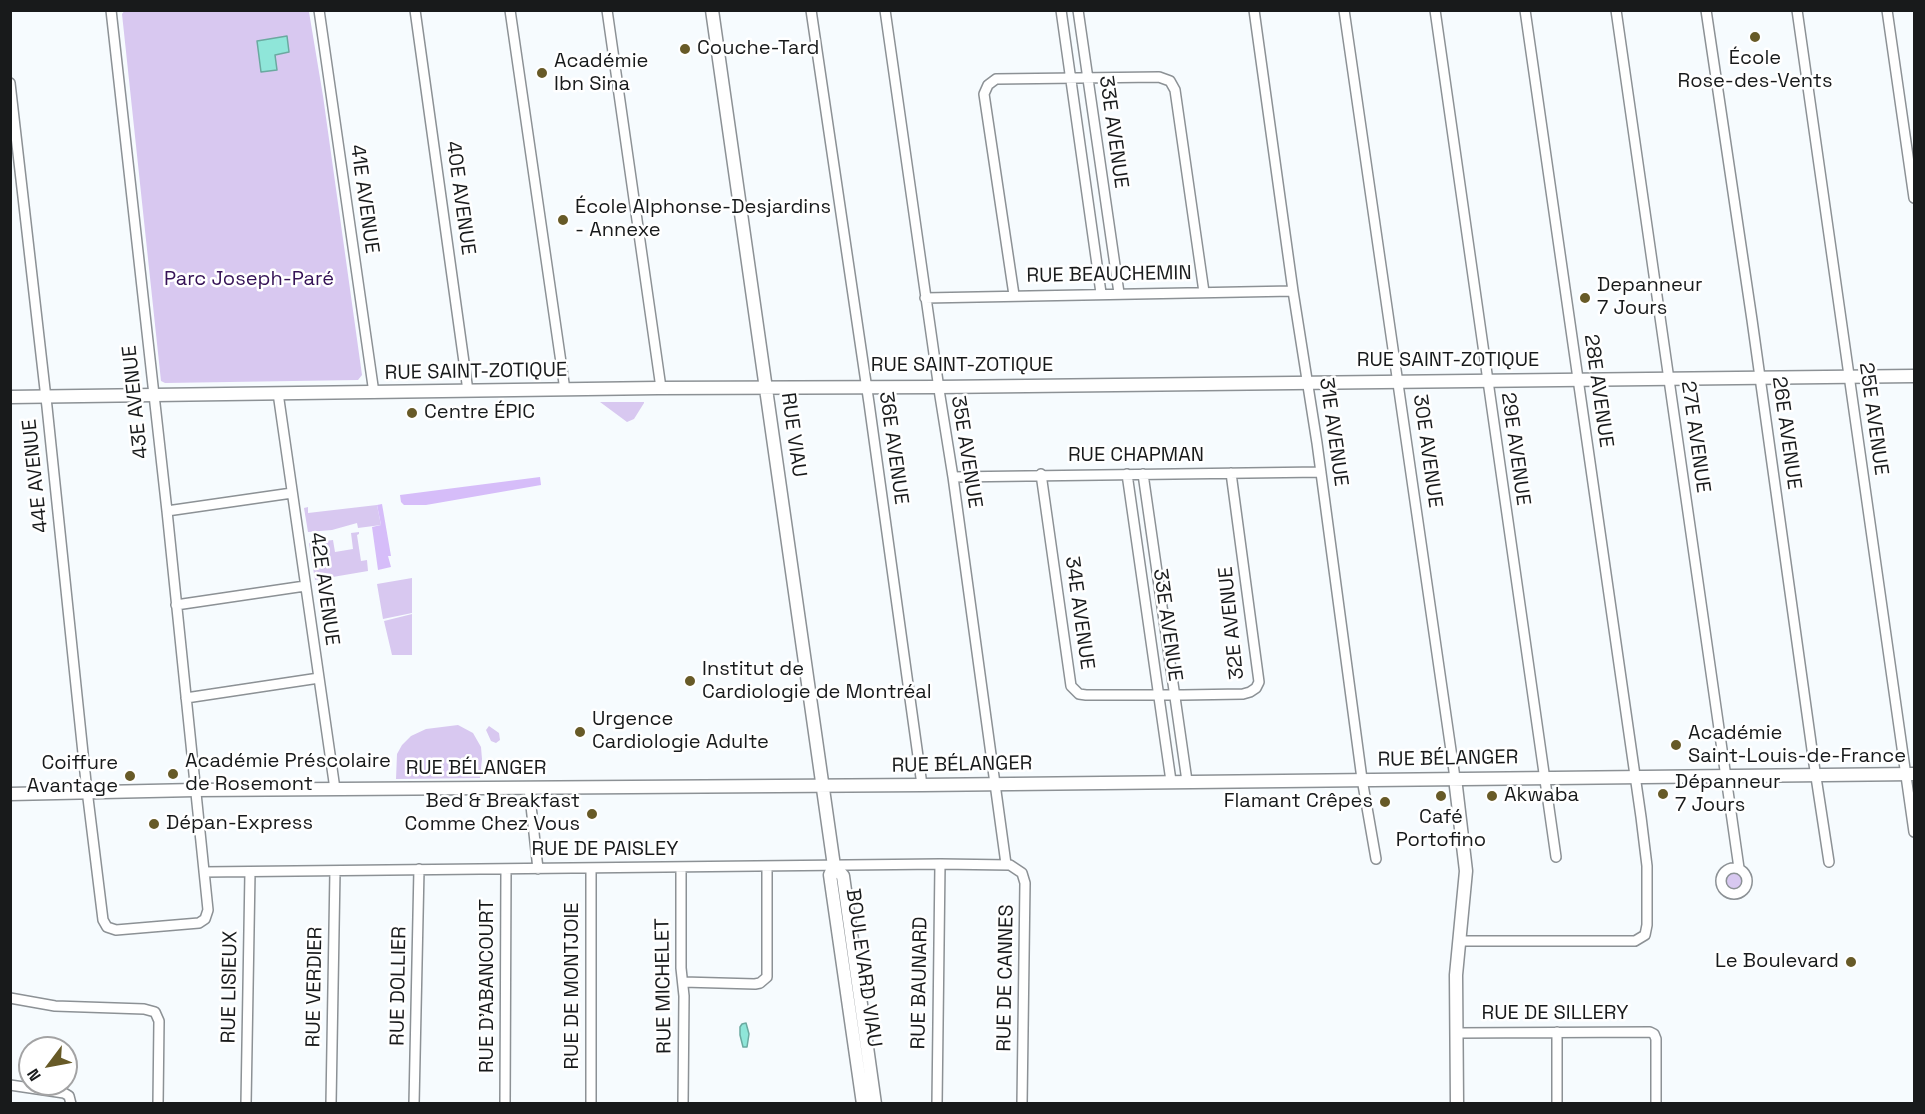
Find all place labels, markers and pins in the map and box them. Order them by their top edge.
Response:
marker: École Rose-des-Vents [1748,30,1762,44]
place label: Couche-Tard [697,37,819,61]
marker: Couche-Tard [678,42,692,56]
place label: École Rose-des-Vents [1678,47,1832,94]
place label: Académie Ibn Sina [554,50,648,97]
marker: Académie Ibn Sina [535,66,549,80]
place label: École Alphonse-Desjardins - Annexe [575,196,831,243]
marker: École Alphonse-Desjardins - Annexe [556,213,570,227]
place label: Depanneur 7 Jours [1597,274,1703,321]
marker: Depanneur 7 Jours [1578,291,1592,305]
place label: Centre ÉPIC [424,401,535,425]
marker: Centre ÉPIC [405,406,419,420]
place label: Institut de Cardiologie de Montréal [702,658,932,705]
marker: Institut de Cardiologie de Montréal [683,674,697,688]
place label: Urgence Cardiologie Adulte [592,708,769,755]
place label: Académie Saint-Louis-de-France [1688,722,1906,769]
marker: Urgence Cardiologie Adulte [573,725,587,739]
marker: Académie Saint-Louis-de-France [1669,738,1683,752]
place label: Académie Préscolaire de Rosemont [185,750,391,797]
place label: Coiffure Avantage [27,752,118,799]
marker: Académie Préscolaire de Rosemont [166,767,180,781]
marker: Coiffure Avantage [123,769,137,783]
place label: Dépanneur 7 Jours [1675,771,1781,818]
place label: Akwaba [1504,784,1579,808]
marker: Dépanneur 7 Jours [1656,787,1670,801]
marker: Café Portofino [1434,789,1448,803]
marker: Akwaba [1485,789,1499,803]
place label: Bed & Breakfast Comme Chez Vous [405,790,580,837]
place label: Flamant Crêpes [1224,790,1373,814]
marker: Flamant Crêpes [1378,795,1392,809]
place label: Café Portofino [1396,806,1486,853]
marker: Bed & Breakfast Comme Chez Vous [585,807,599,821]
place label: Dépan-Express [166,812,313,836]
marker: Dépan-Express [147,817,161,831]
place label: Le Boulevard [1715,950,1839,974]
marker: Le Boulevard [1844,955,1858,969]

